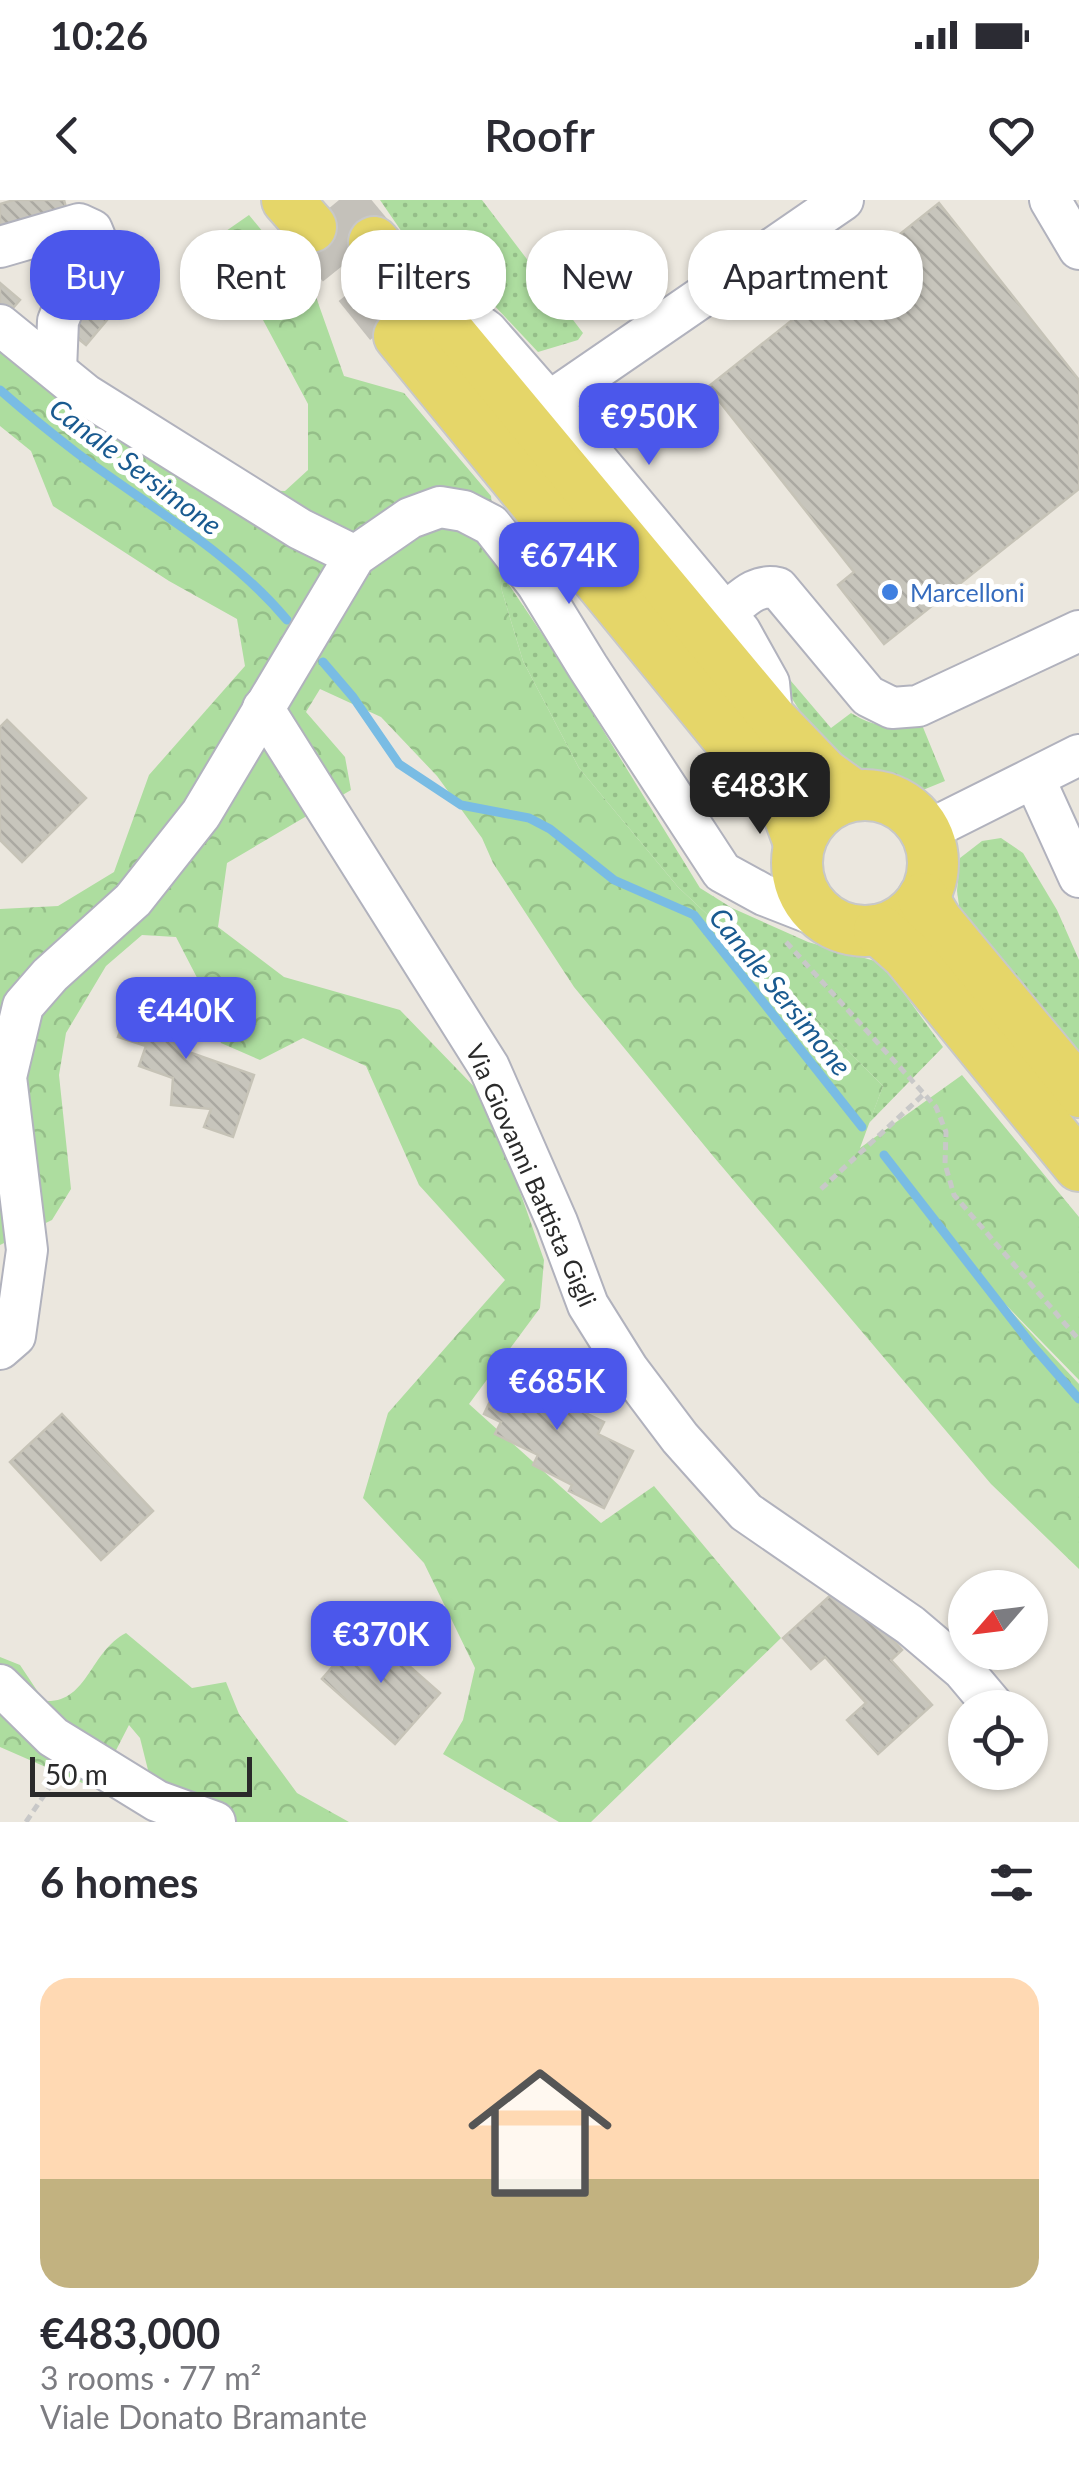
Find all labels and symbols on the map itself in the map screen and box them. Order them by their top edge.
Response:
pin: €950K [579,383,719,468]
water label: Canale Sersimone [43,390,229,542]
pin: €674K [499,522,639,607]
place label: Marcelloni [910,577,1025,607]
marker: Marcelloni [879,581,901,603]
pin: €483K [690,752,830,837]
water label: Canale Sersimone [703,900,859,1082]
pin: €440K [116,977,256,1062]
street label: Via Giovanni Battista Gigli [460,1039,604,1311]
pin: €685K [487,1348,627,1433]
north arrow [948,1570,1048,1670]
pin: €370K [311,1601,451,1686]
scale bar [30,1752,252,1796]

